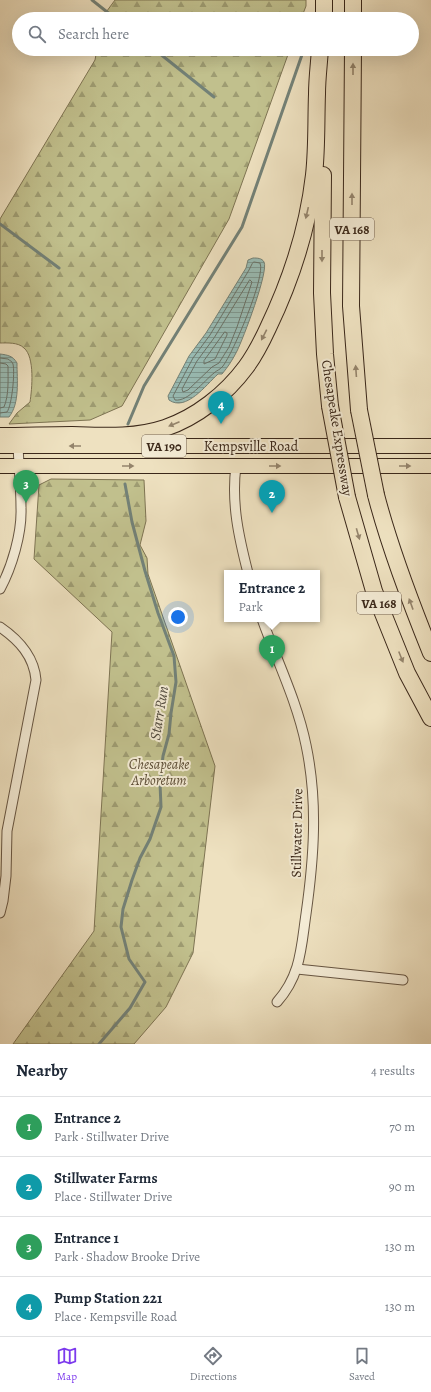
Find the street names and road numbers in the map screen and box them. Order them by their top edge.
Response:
road number: VA 168 [330,218,374,240]
street label: Chesapeake Expressway [317,358,357,498]
road number: VA 190 [142,435,186,457]
street label: Kempsville Road [204,437,299,456]
road number: VA 168 [357,592,401,614]
street label: Stillwater Drive [287,788,307,878]

